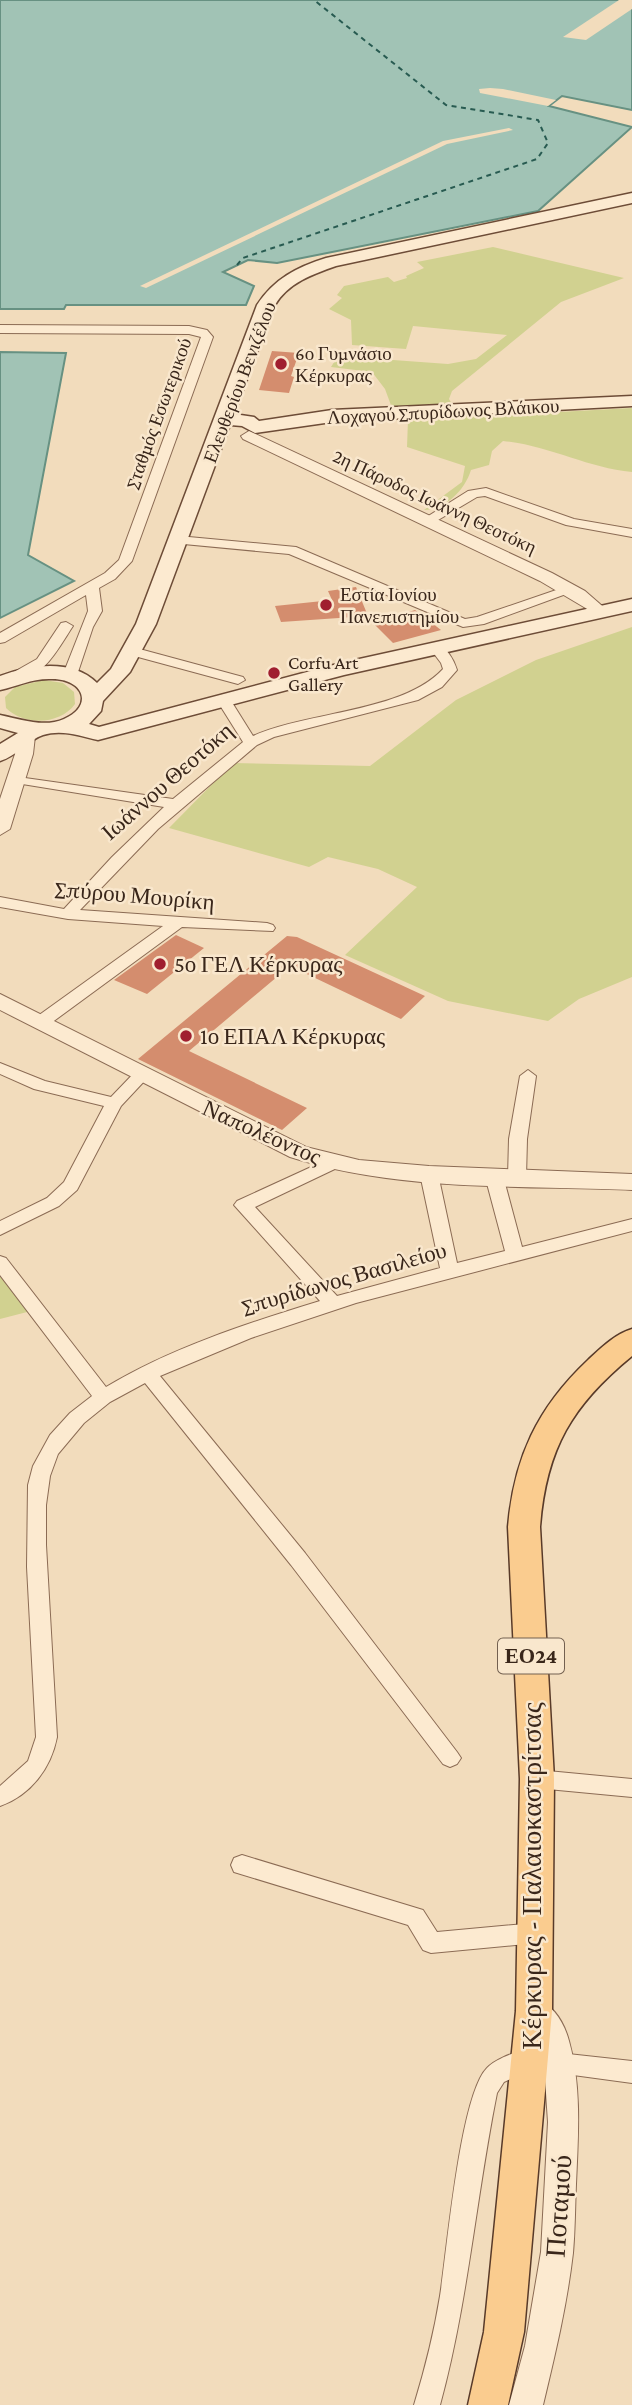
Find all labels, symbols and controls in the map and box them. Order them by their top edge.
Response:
street label: Ελευθερίου Βενιζέλου [199,299,280,466]
street label: Σταθμός Εσωτερικού [121,335,196,492]
place label: 6ο Γυμνάσιο Κέρκυρας [295,343,392,386]
marker: 6ο Γυμνάσιο Κέρκυρας [273,356,289,372]
street label: Λοχαγού Σπυρίδωνος Βλάικου [326,395,560,428]
street label: 2η Πάροδος Ιωάννη Θεοτόκη [330,445,540,558]
place label: Εστία Ιονίου Πανεπιστημίου [340,584,459,627]
marker: Εστία Ιονίου Πανεπιστημίου [318,597,334,613]
place label: Corfu Art Gallery [288,652,359,695]
marker: Corfu Art Gallery [266,665,282,681]
street label: Ιωάννου Θεοτόκη [96,717,238,845]
street label: Σπύρου Μουρίκη [54,875,216,915]
place label: 5ο ΓΕΛ Κέρκυρας [174,951,342,977]
marker: 5ο ΓΕΛ Κέρκυρας [152,956,168,972]
place label: 1ο ΕΠΑΛ Κέρκυρας [200,1023,385,1049]
marker: 1ο ΕΠΑΛ Κέρκυρας [178,1028,194,1044]
street label: Ναπολέοντος [199,1094,325,1170]
street label: Σπυρίδωνος Βασιλείου [239,1236,449,1320]
road number: ΕΟ24 [498,1638,564,1674]
street label: Κέρκυρας - Παλαιοκαστρίτσας [516,1702,547,2050]
street label: Ποταμού [539,2154,578,2258]

